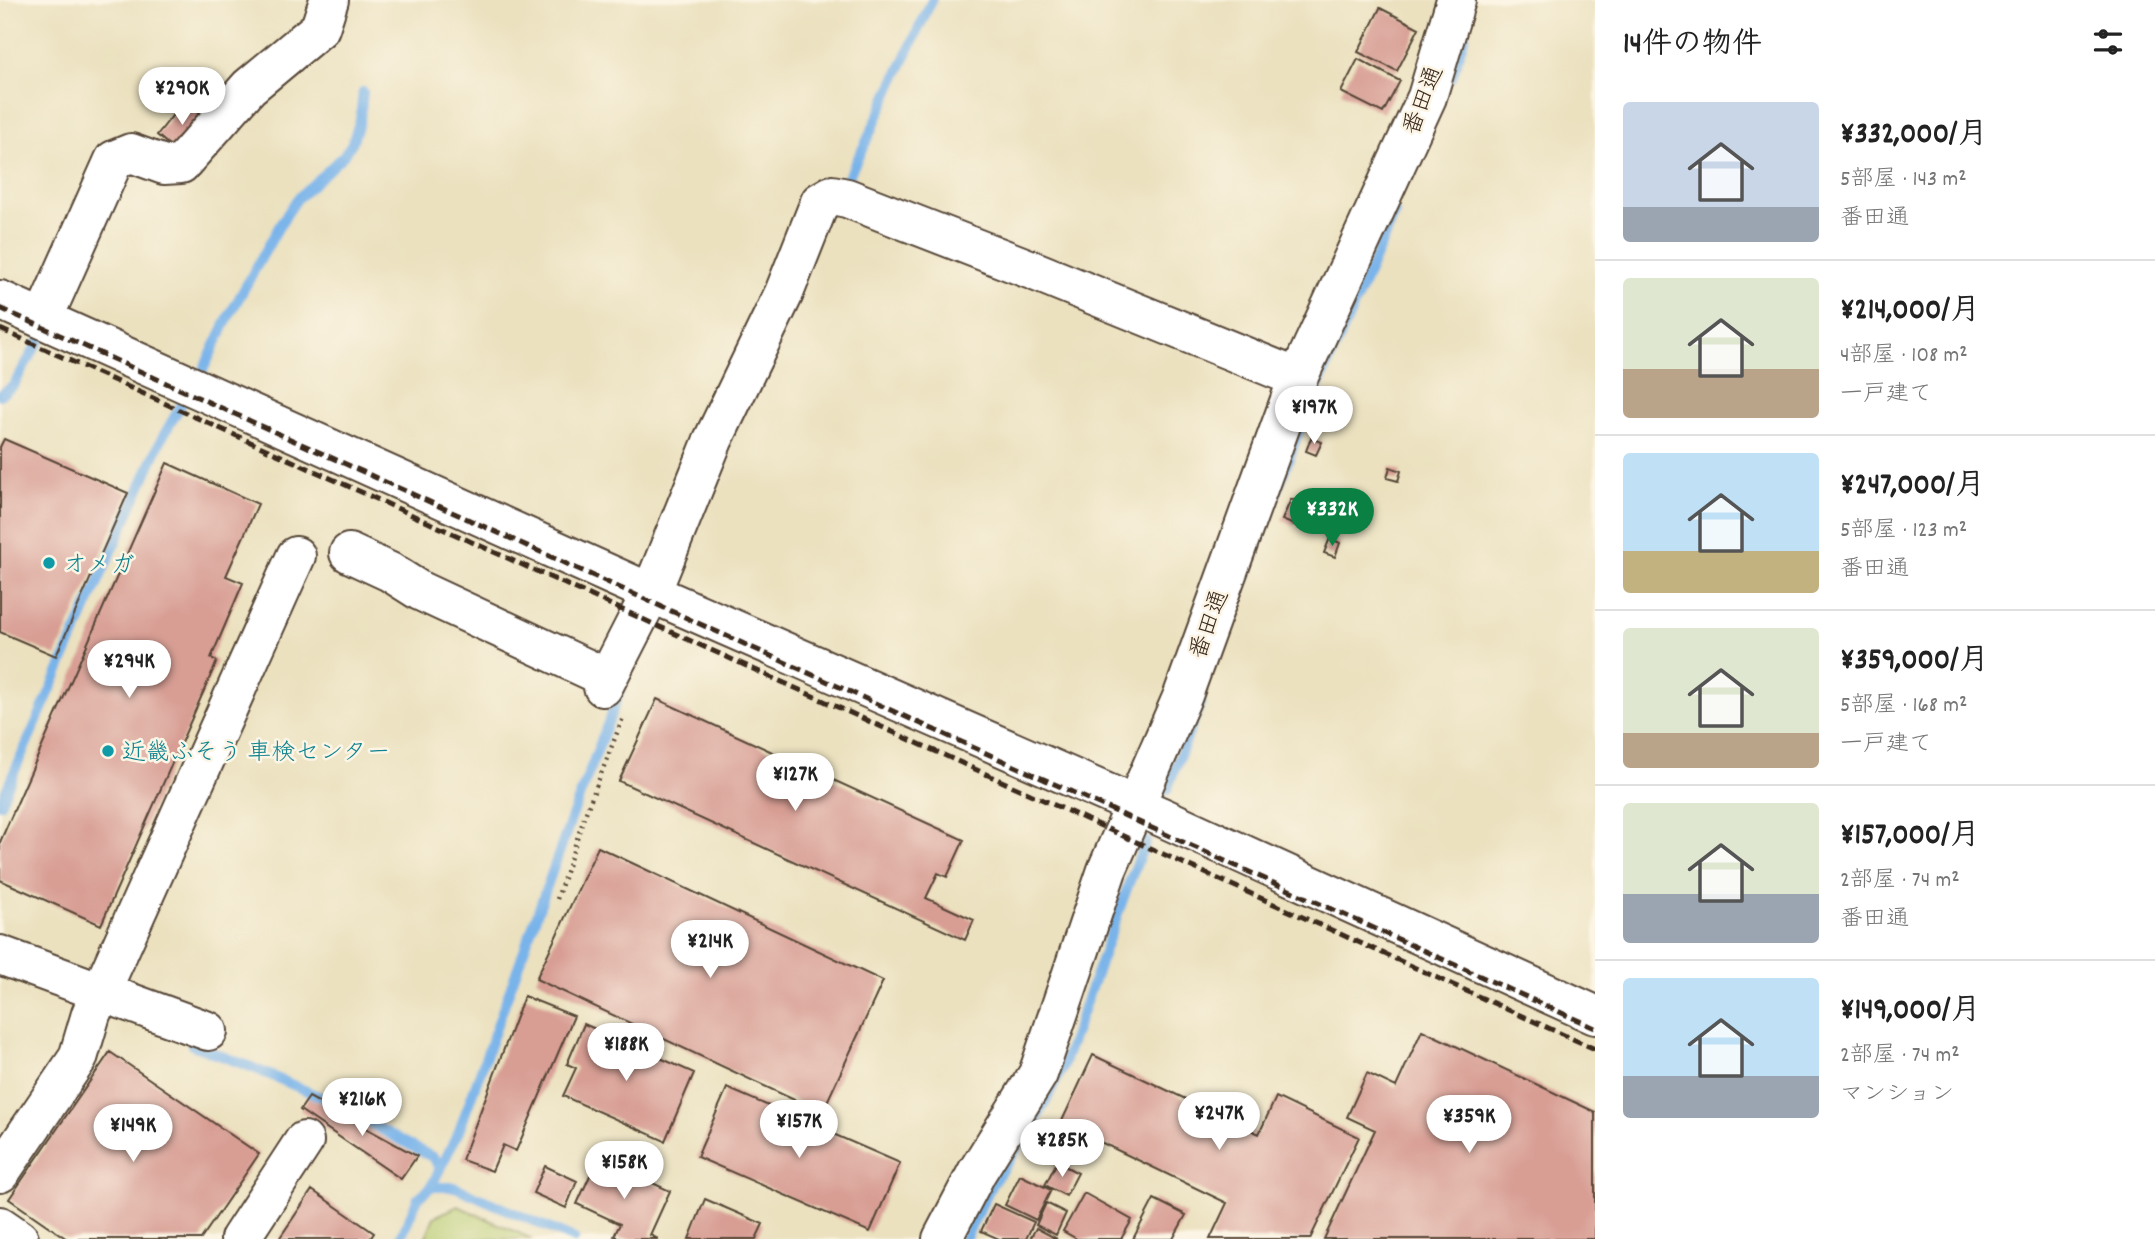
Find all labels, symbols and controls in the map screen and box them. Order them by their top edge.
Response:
icon: filters [2089,23,2127,61]
text: 14件の物件 [1623,25,1762,68]
street label: 番田通 [1396,61,1454,141]
pin: ¥290K [133,68,231,127]
text: ¥290K [155,73,209,106]
text: ¥332,000/月 [1840,115,1988,158]
icon: home [1679,130,1763,214]
text: 5部屋 · 143 m² [1840,164,1967,197]
text: 番田通 [1840,203,1909,236]
text: ¥214,000/月 [1840,291,1980,334]
icon: home [1679,306,1763,390]
text: 4部屋 · 108 m² [1840,340,1968,373]
text: 一戸建て [1840,379,1932,412]
pin: ¥197K [1265,386,1363,446]
text: ¥197K [1291,392,1337,425]
text: ¥247,000/月 [1840,466,1985,509]
icon: home [1679,481,1763,565]
pin: ¥332K [1283,489,1381,548]
text: ¥332K [1306,494,1358,527]
text: 5部屋 · 123 m² [1840,515,1967,548]
place label: オメガ [63,549,135,583]
text: 番田通 [1840,554,1909,587]
marker: オメガ [41,555,57,571]
street label: 番田通 [1183,585,1239,665]
pin: ¥294K [80,640,178,700]
text: ¥359,000/月 [1840,641,1989,684]
text: ¥294K [103,646,155,679]
icon: home [1679,656,1763,740]
text: 5部屋 · 168 m² [1840,690,1967,723]
text: 一戸建て [1840,729,1932,762]
place label: 近畿ふそう 車検センター [122,737,391,771]
marker: 近畿ふそう 車検センター [100,743,116,759]
pin: ¥127K [746,754,844,813]
text: ¥127K [772,759,818,792]
text: ¥157,000/月 [1840,816,1980,859]
icon: home [1679,831,1763,915]
text: 2部屋 · 74 m² [1840,865,1960,898]
text: 番田通 [1840,904,1909,937]
pin: ¥214K [661,920,759,980]
text: ¥214K [687,926,733,959]
text: ¥149,000/月 [1840,991,1981,1034]
icon: home [1679,1006,1763,1090]
pin: ¥188K [577,1024,675,1083]
text: ¥188K [603,1029,649,1062]
text: 2部屋 · 74 m² [1840,1040,1960,1073]
pin: ¥216K [313,1078,411,1138]
text: マンション [1840,1079,1954,1112]
text: ¥216K [338,1084,386,1117]
pin: ¥247K [1170,1092,1268,1152]
pin: ¥359K [1420,1096,1518,1155]
text: ¥247K [1194,1098,1244,1131]
pin: ¥157K [750,1100,848,1160]
text: ¥359K [1442,1101,1496,1134]
pin: ¥149K [84,1104,182,1164]
text: ¥157K [776,1106,822,1139]
text: ¥149K [110,1110,156,1143]
pin: ¥285K [1013,1120,1111,1179]
text: ¥285K [1036,1125,1088,1158]
pin: ¥158K [575,1142,673,1201]
text: ¥158K [601,1147,647,1180]

